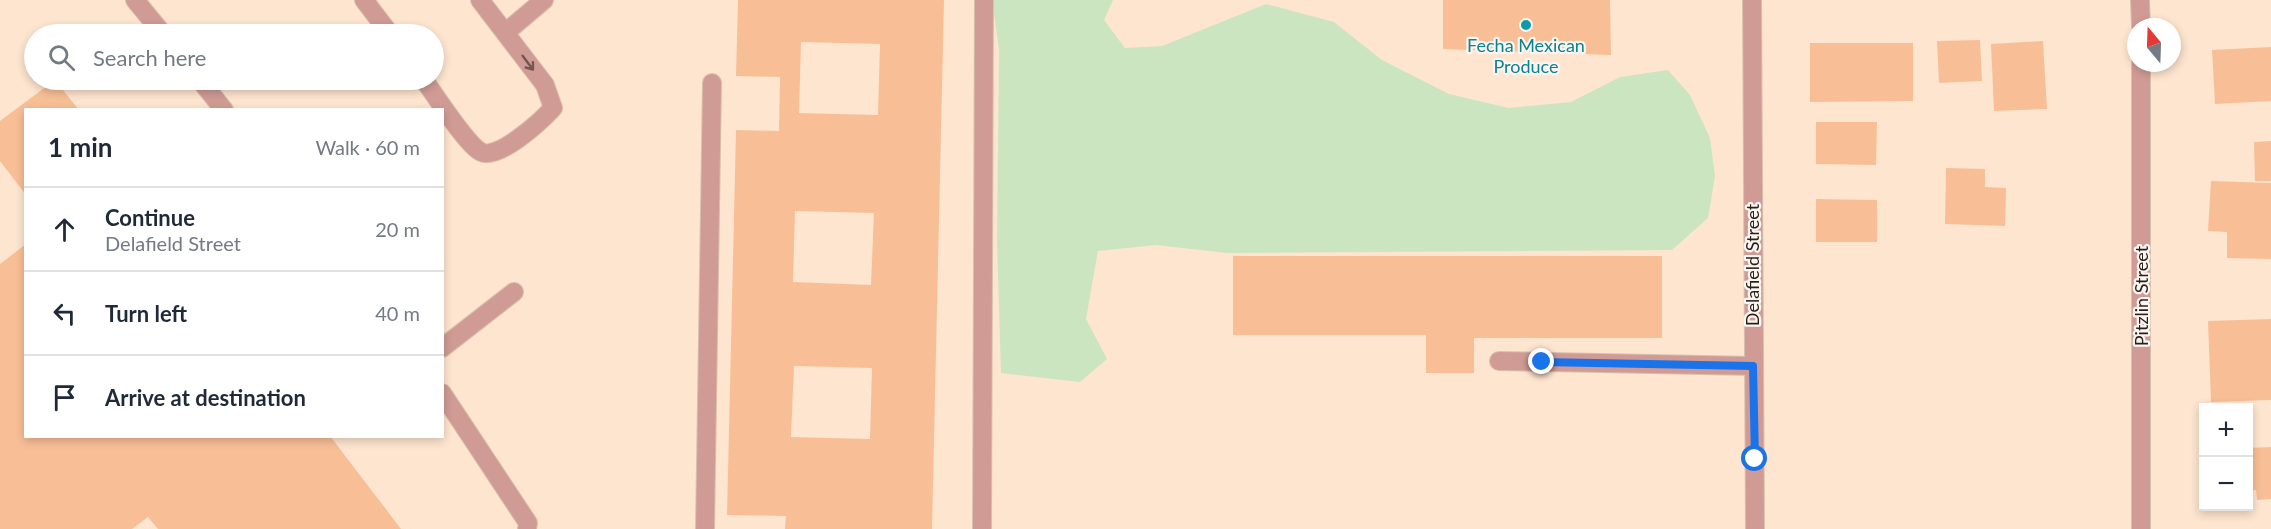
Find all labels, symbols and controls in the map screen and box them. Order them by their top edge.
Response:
marker: Fecha Mexican Produce [1519,18,1533,32]
north arrow [2127,18,2181,72]
search box [24,24,444,90]
place label: Fecha Mexican Produce [1467,34,1585,77]
icon: search [45,41,78,74]
text: Search here [93,44,206,71]
one-way arrow [522,55,535,71]
text: 1 min [48,131,112,163]
text: Walk · 60 m [315,135,420,159]
street label: Delafield Street [1741,203,1763,326]
text: Continue [105,204,195,231]
icon: ahead [48,213,81,246]
text: 20 m [375,217,420,241]
text: Delafield Street [105,231,241,255]
street label: Pitzlin Street [2130,245,2152,346]
icon: left [48,297,81,330]
text: Turn left [105,300,187,327]
text: 40 m [375,301,420,325]
route end [1528,348,1554,374]
icon: arrive [48,381,81,414]
text: Arrive at destination [105,384,306,411]
map controls [2199,403,2253,511]
button: + [2199,403,2253,457]
route start [1741,445,1767,471]
button: − [2199,457,2253,511]

